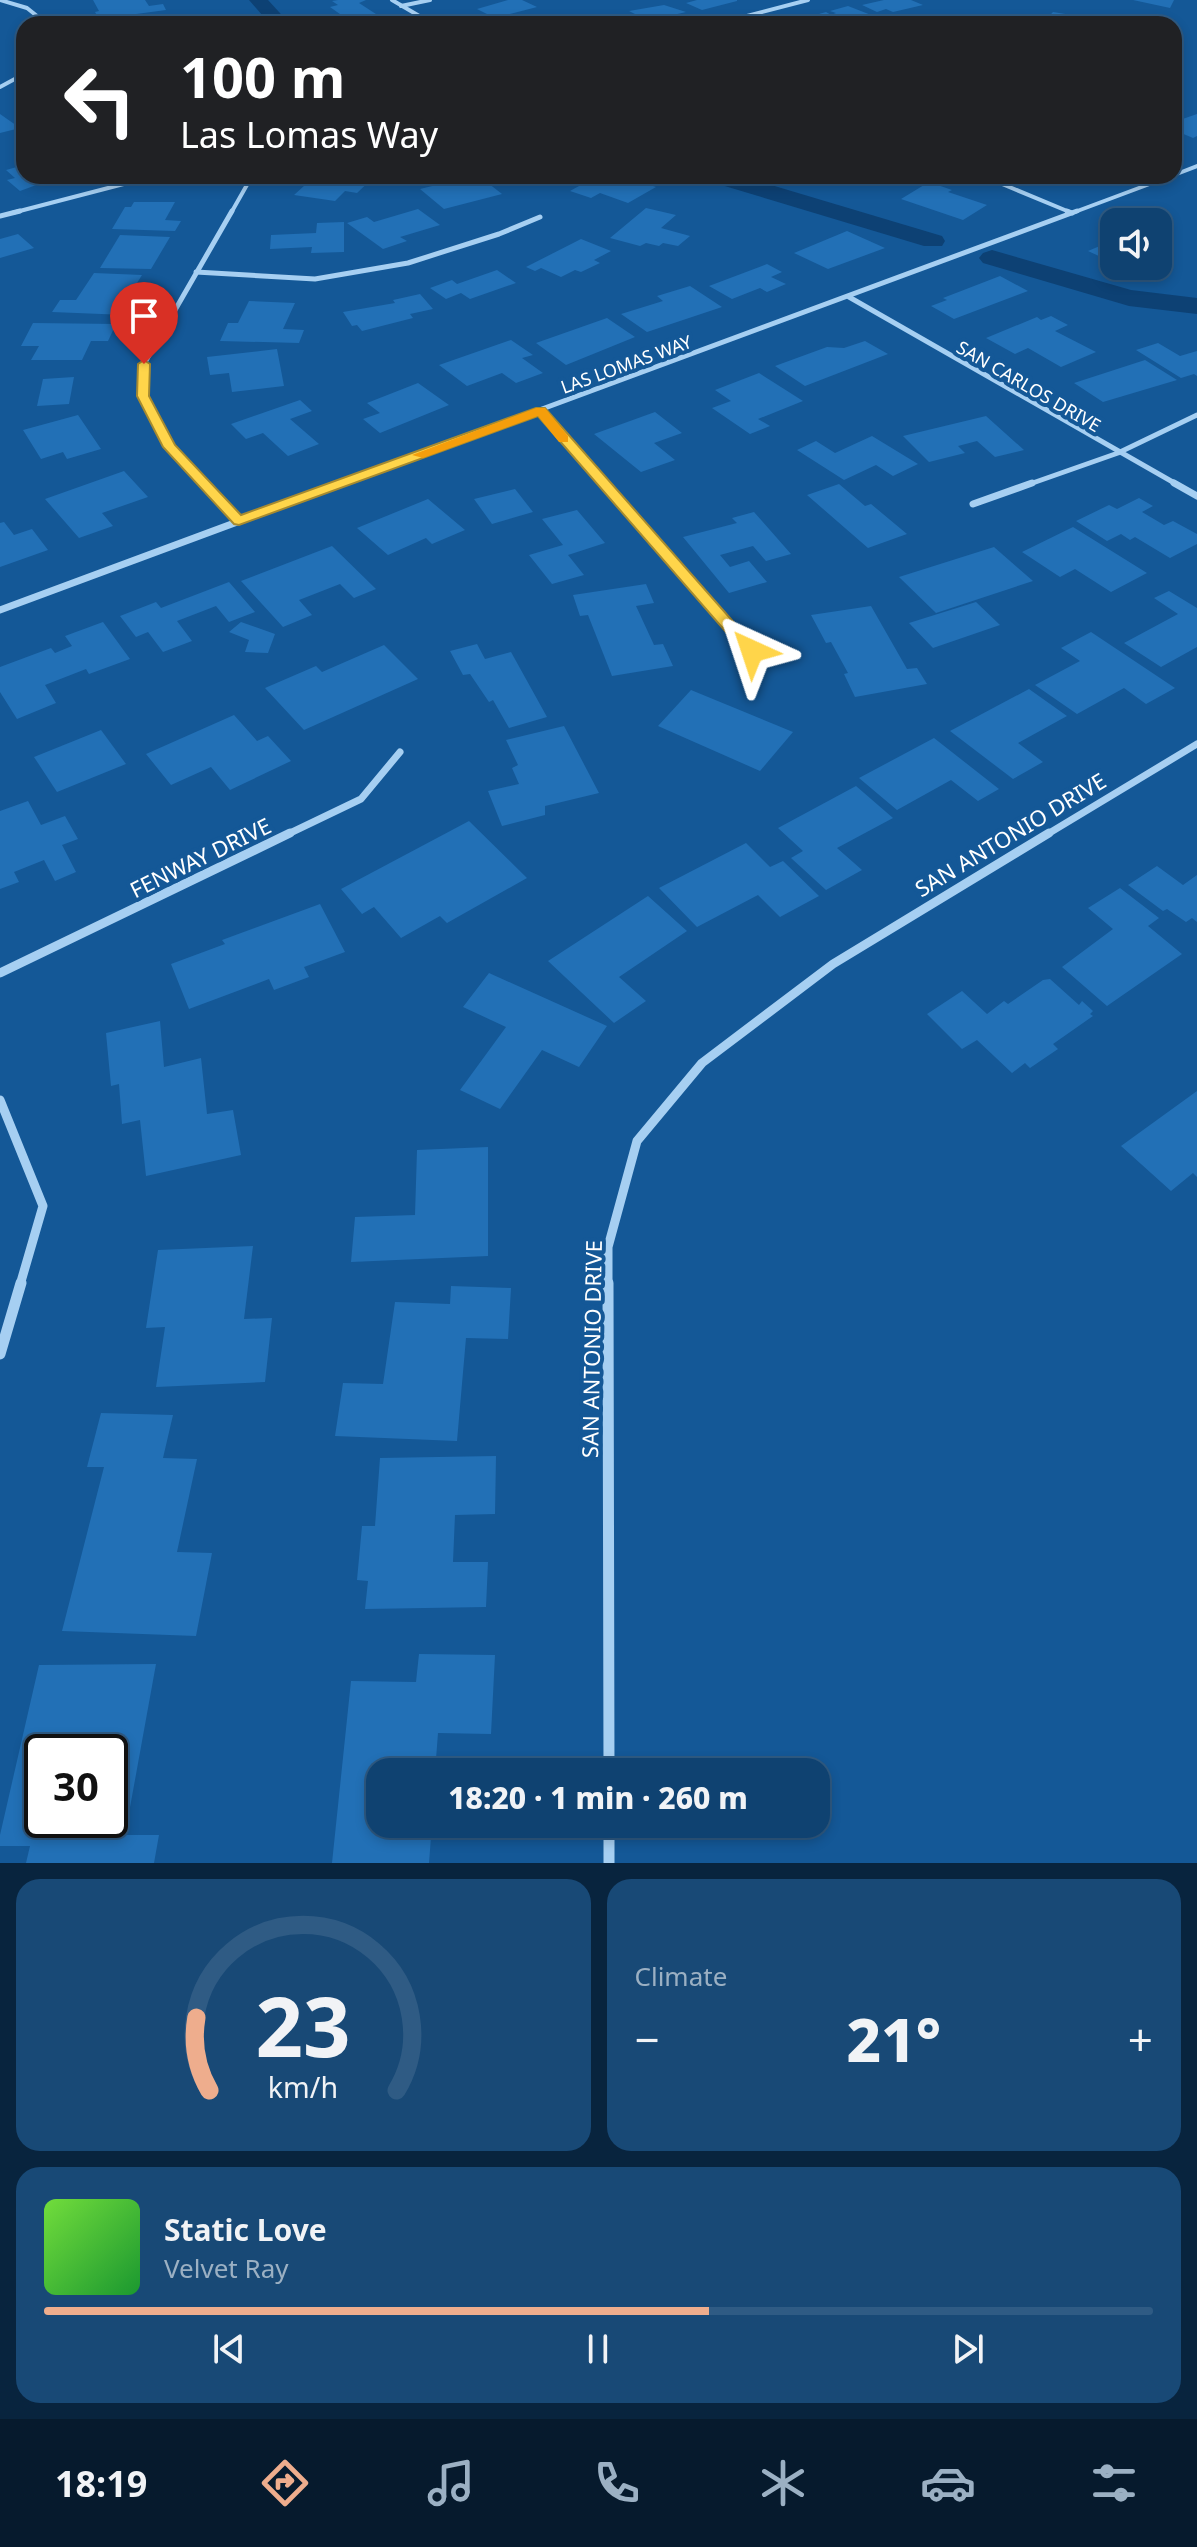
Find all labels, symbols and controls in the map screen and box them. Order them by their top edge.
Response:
text: 100 m [180,38,345,114]
icon: left [48,48,152,152]
text: Las Lomas Way [180,110,438,159]
map controls [1100,208,1172,280]
button: sound [1100,208,1172,280]
pin [110,282,178,364]
icon: arrive [122,294,166,338]
street label: LAS LOMAS WAY [557,329,696,399]
street label: SAN CARLOS DRIVE [953,335,1105,437]
position arrow [710,609,794,693]
street label: SAN ANTONIO DRIVE [909,765,1111,903]
street label: FENWAY DRIVE [124,810,276,904]
street label: SAN ANTONIO DRIVE [574,1240,608,1458]
speed limit sign: 30 [24,1734,128,1838]
text: 18:20 · 1 min · 260 m [448,1777,748,1818]
text: Climate [635,1958,727,1994]
text: 23 [256,1968,351,2081]
text: 21° [846,1998,941,2080]
text: − [635,2009,660,2069]
text: + [1128,2009,1153,2069]
text: km/h [268,2067,338,2106]
text: Static Love [164,2209,327,2250]
text: Velvet Ray [164,2250,289,2286]
icon: previous [207,2327,251,2371]
icon: pause [576,2327,620,2371]
icon: next [946,2327,990,2371]
icon: directions [257,2455,313,2511]
icon: music [423,2455,479,2511]
icon: phone [589,2455,645,2511]
icon: climate [755,2455,811,2511]
icon: car [920,2455,976,2511]
icon: filters [1086,2455,1142,2511]
text: 18:19 [55,2459,147,2508]

